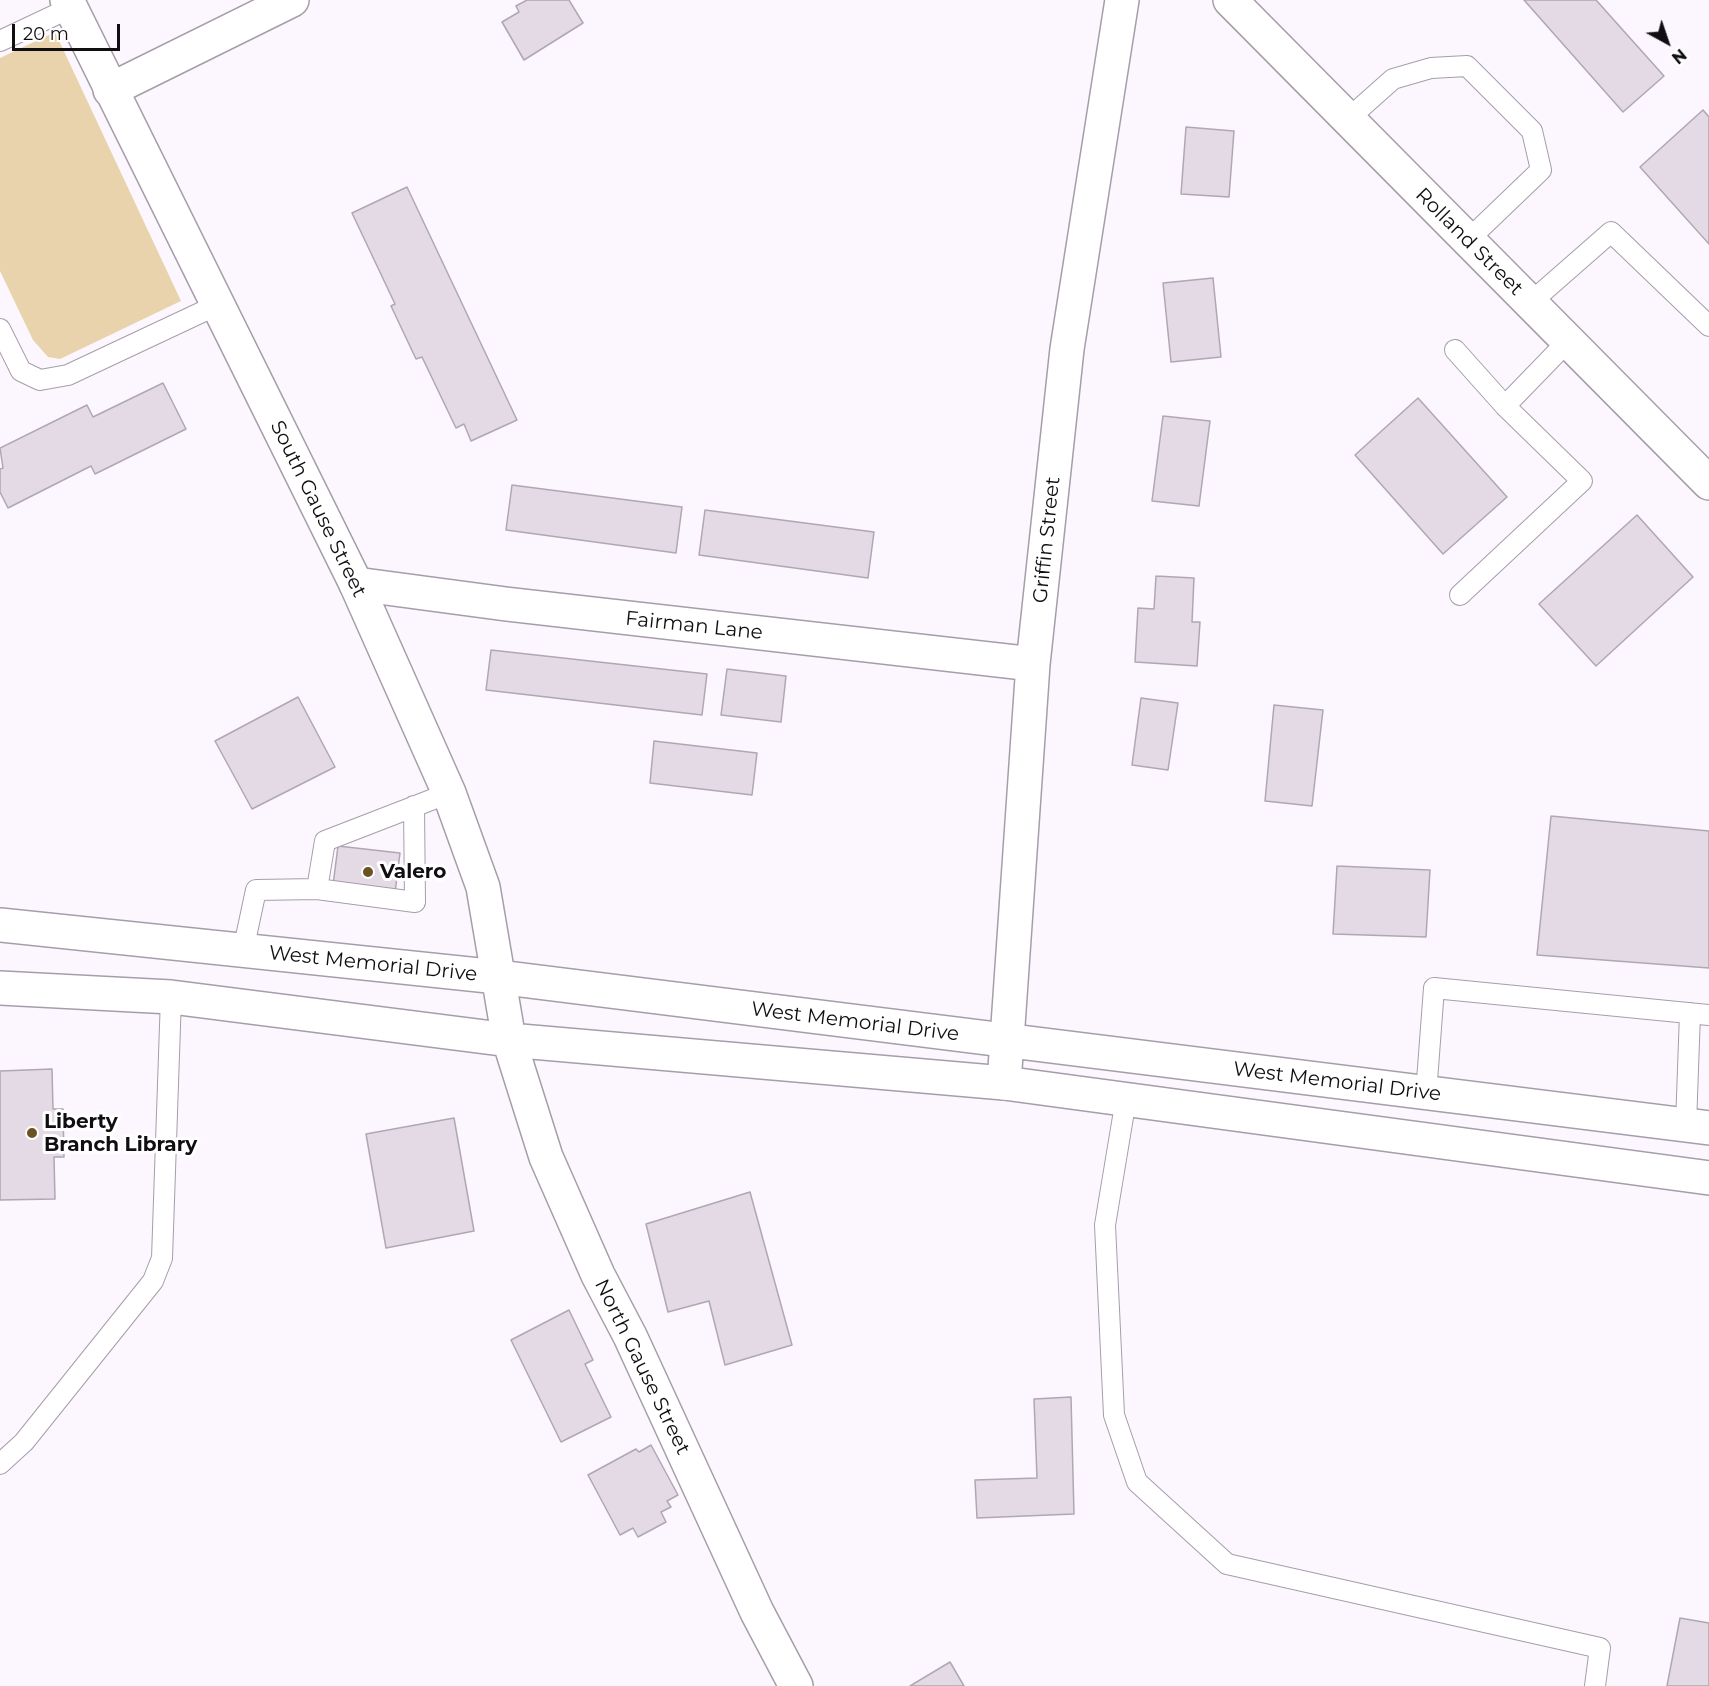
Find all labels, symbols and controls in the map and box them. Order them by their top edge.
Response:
scale bar [15,12,123,50]
north arrow [1637,12,1697,72]
text: 20 m [23,23,69,45]
text: N [1668,45,1690,68]
street label: Rolland Street [1410,183,1528,301]
street label: South Gause Street [265,417,371,601]
street label: Griffin Street [1028,476,1066,604]
street label: Fairman Lane [624,607,764,645]
place label: Valero [380,860,446,884]
marker: Valero [361,865,375,879]
street label: West Memorial Drive [268,941,478,987]
street label: West Memorial Drive [750,997,960,1047]
street label: West Memorial Drive [1232,1057,1442,1107]
place label: Liberty Branch Library [44,1110,197,1157]
marker: Liberty Branch Library [25,1126,39,1140]
street label: North Gause Street [589,1275,695,1459]

